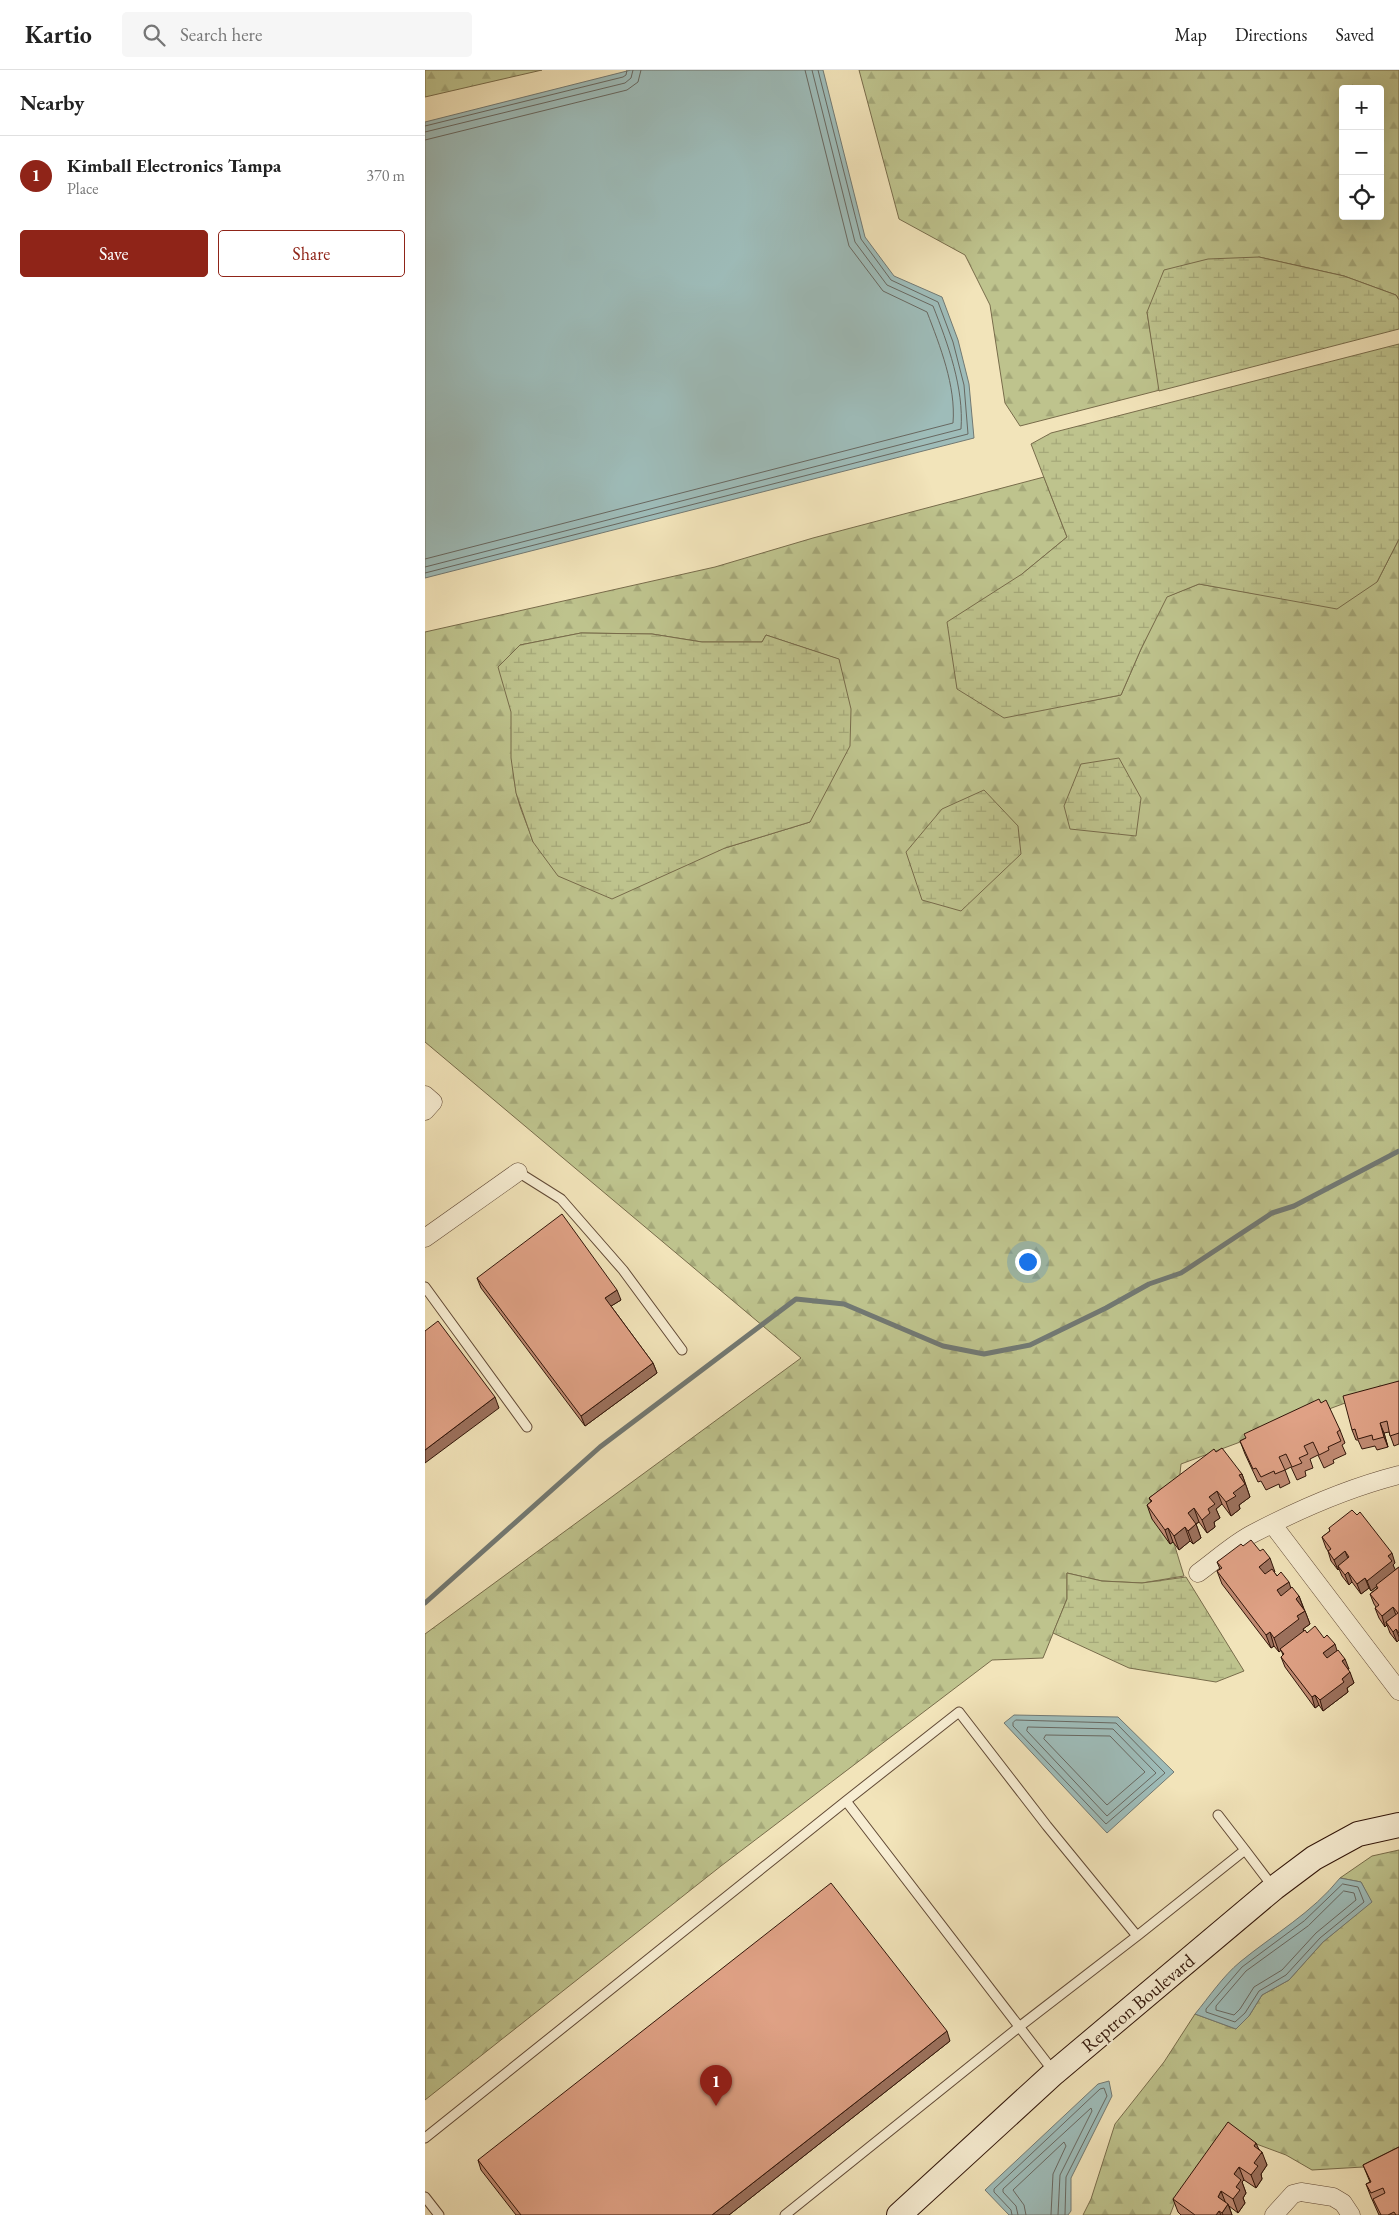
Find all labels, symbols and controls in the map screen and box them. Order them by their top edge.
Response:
search box [122,12,472,57]
text: Kartio [25,19,92,50]
icon: search [140,21,168,49]
text: Search here [180,22,262,47]
text: Map [1175,23,1207,46]
text: Directions [1235,23,1307,46]
text: Saved [1335,23,1374,46]
map controls [1339,85,1384,220]
button: + [1339,85,1384,130]
text: Nearby [20,89,84,116]
button: − [1339,130,1384,175]
text: Kimball Electronics Tampa [67,153,281,178]
text: 1 [32,165,40,186]
text: 370 m [366,165,405,186]
button: locate [1339,175,1384,220]
text: Place [67,178,99,199]
button: Save [20,230,208,277]
button: Share [218,230,405,277]
your location [1015,1249,1041,1275]
street label: Reptron Boulevard [1076,1948,1200,2058]
pin: 1 [700,2065,732,2106]

